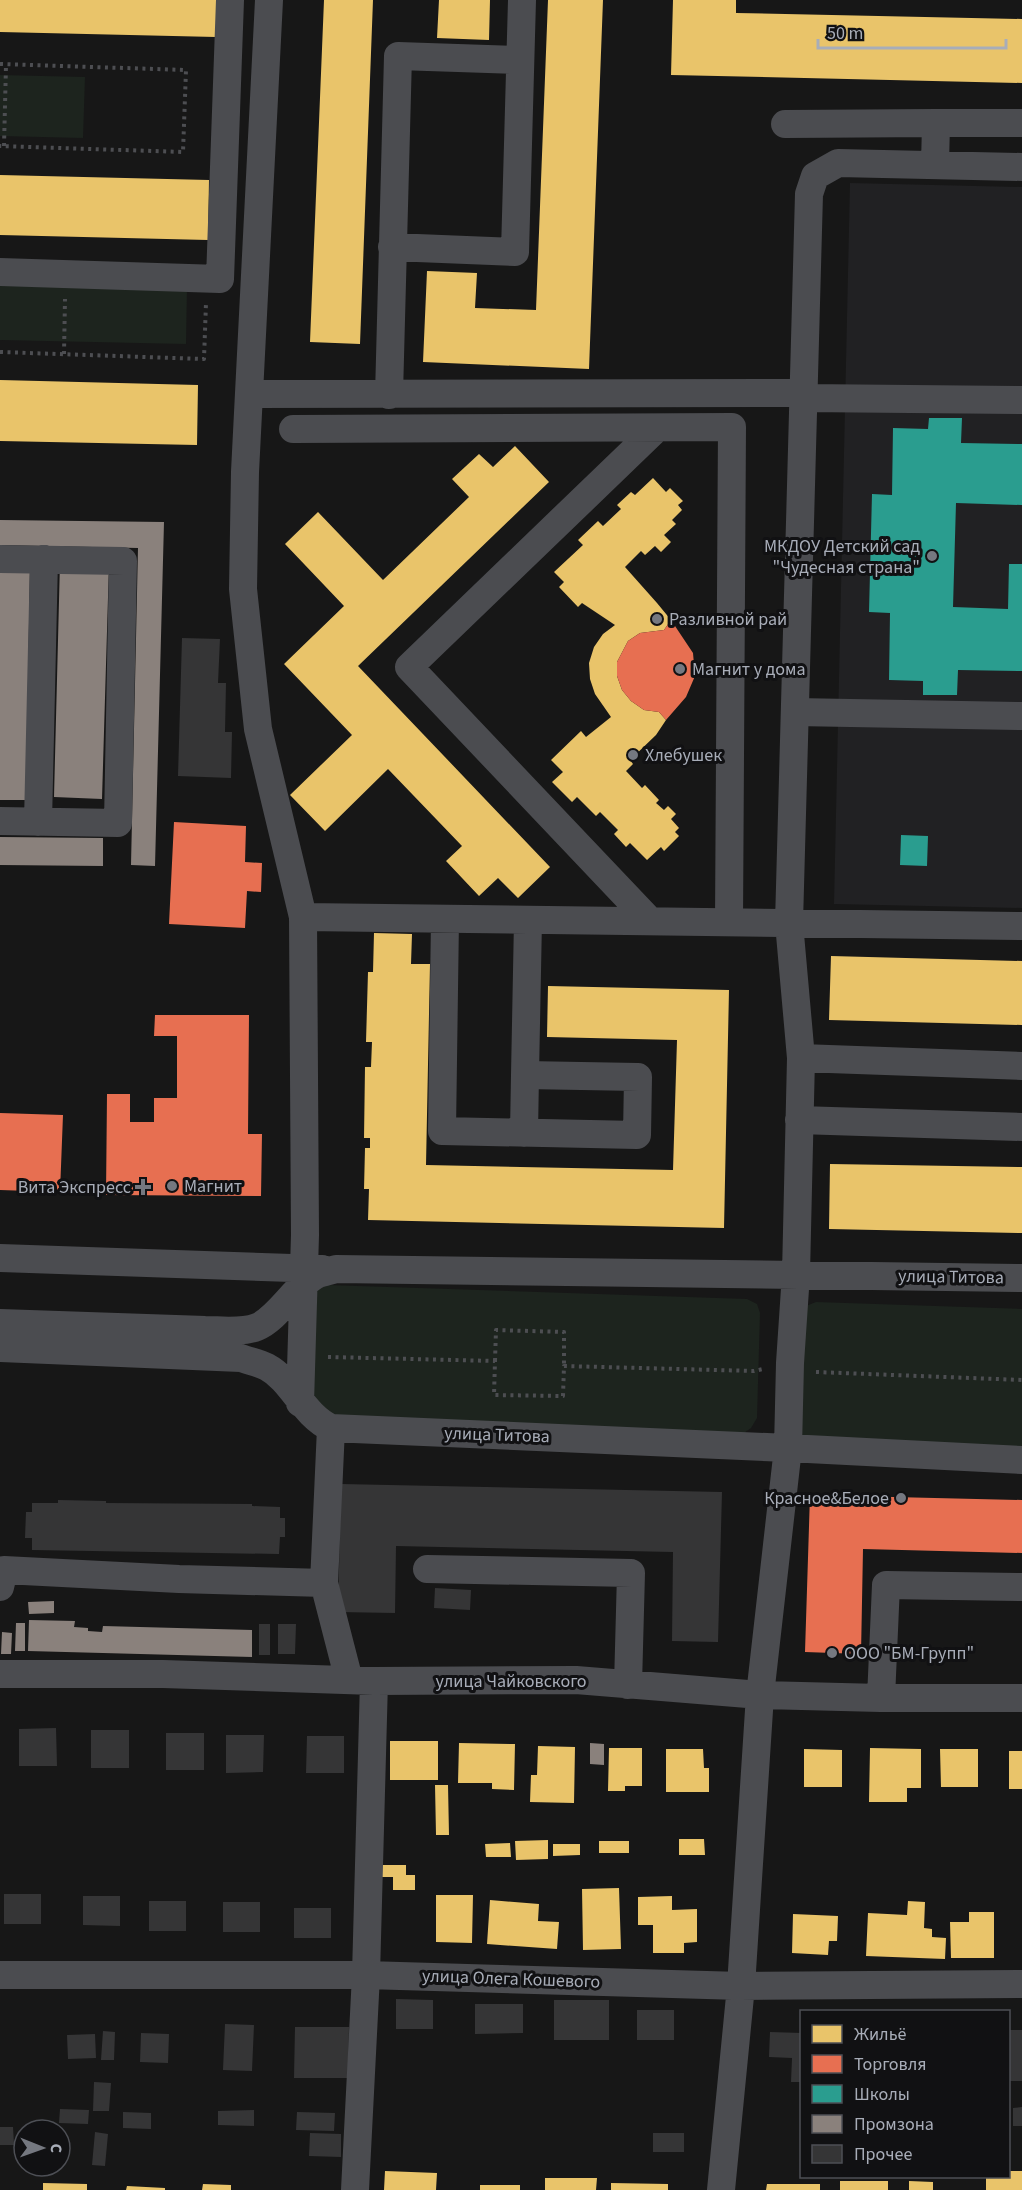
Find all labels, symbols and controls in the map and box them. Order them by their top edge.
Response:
scale bar [818,12,1006,50]
text: 50 m [827,21,863,46]
place label: МКДОУ Детский сад "Чудесная страна" [764,534,920,580]
marker: МКДОУ Детский сад "Чудесная страна" [925,549,939,563]
place label: Разливной рай [669,607,787,632]
marker: Разливной рай [650,612,664,626]
place label: Магнит у дома [692,657,806,682]
marker: Магнит у дома [673,662,687,676]
place label: Хлебушек [645,743,722,768]
marker: Хлебушек [626,748,640,762]
place label: Магнит [184,1174,242,1199]
place label: Вита Экспресс [18,1175,131,1200]
marker: Магнит [165,1179,179,1193]
marker: Вита Экспресс [136,1180,150,1194]
street label: улица Титова [898,1264,1004,1290]
street label: улица Титова [444,1421,550,1449]
place label: Красное&Белое [764,1486,889,1511]
marker: Красное&Белое [894,1491,908,1505]
place label: ООО "БМ-Групп" [844,1641,974,1666]
marker: ООО "БМ-Групп" [825,1646,839,1660]
street label: улица Чайковского [435,1669,587,1694]
street label: улица Олега Кошевого [421,1963,601,1995]
legend [800,2010,1010,2178]
text: Жильё [854,2022,907,2047]
text: Торговля [854,2052,927,2077]
text: Школы [854,2082,910,2107]
text: Промзона [854,2112,934,2137]
north arrow [12,2118,72,2178]
text: Прочее [854,2142,912,2167]
text: С [45,2143,67,2153]

